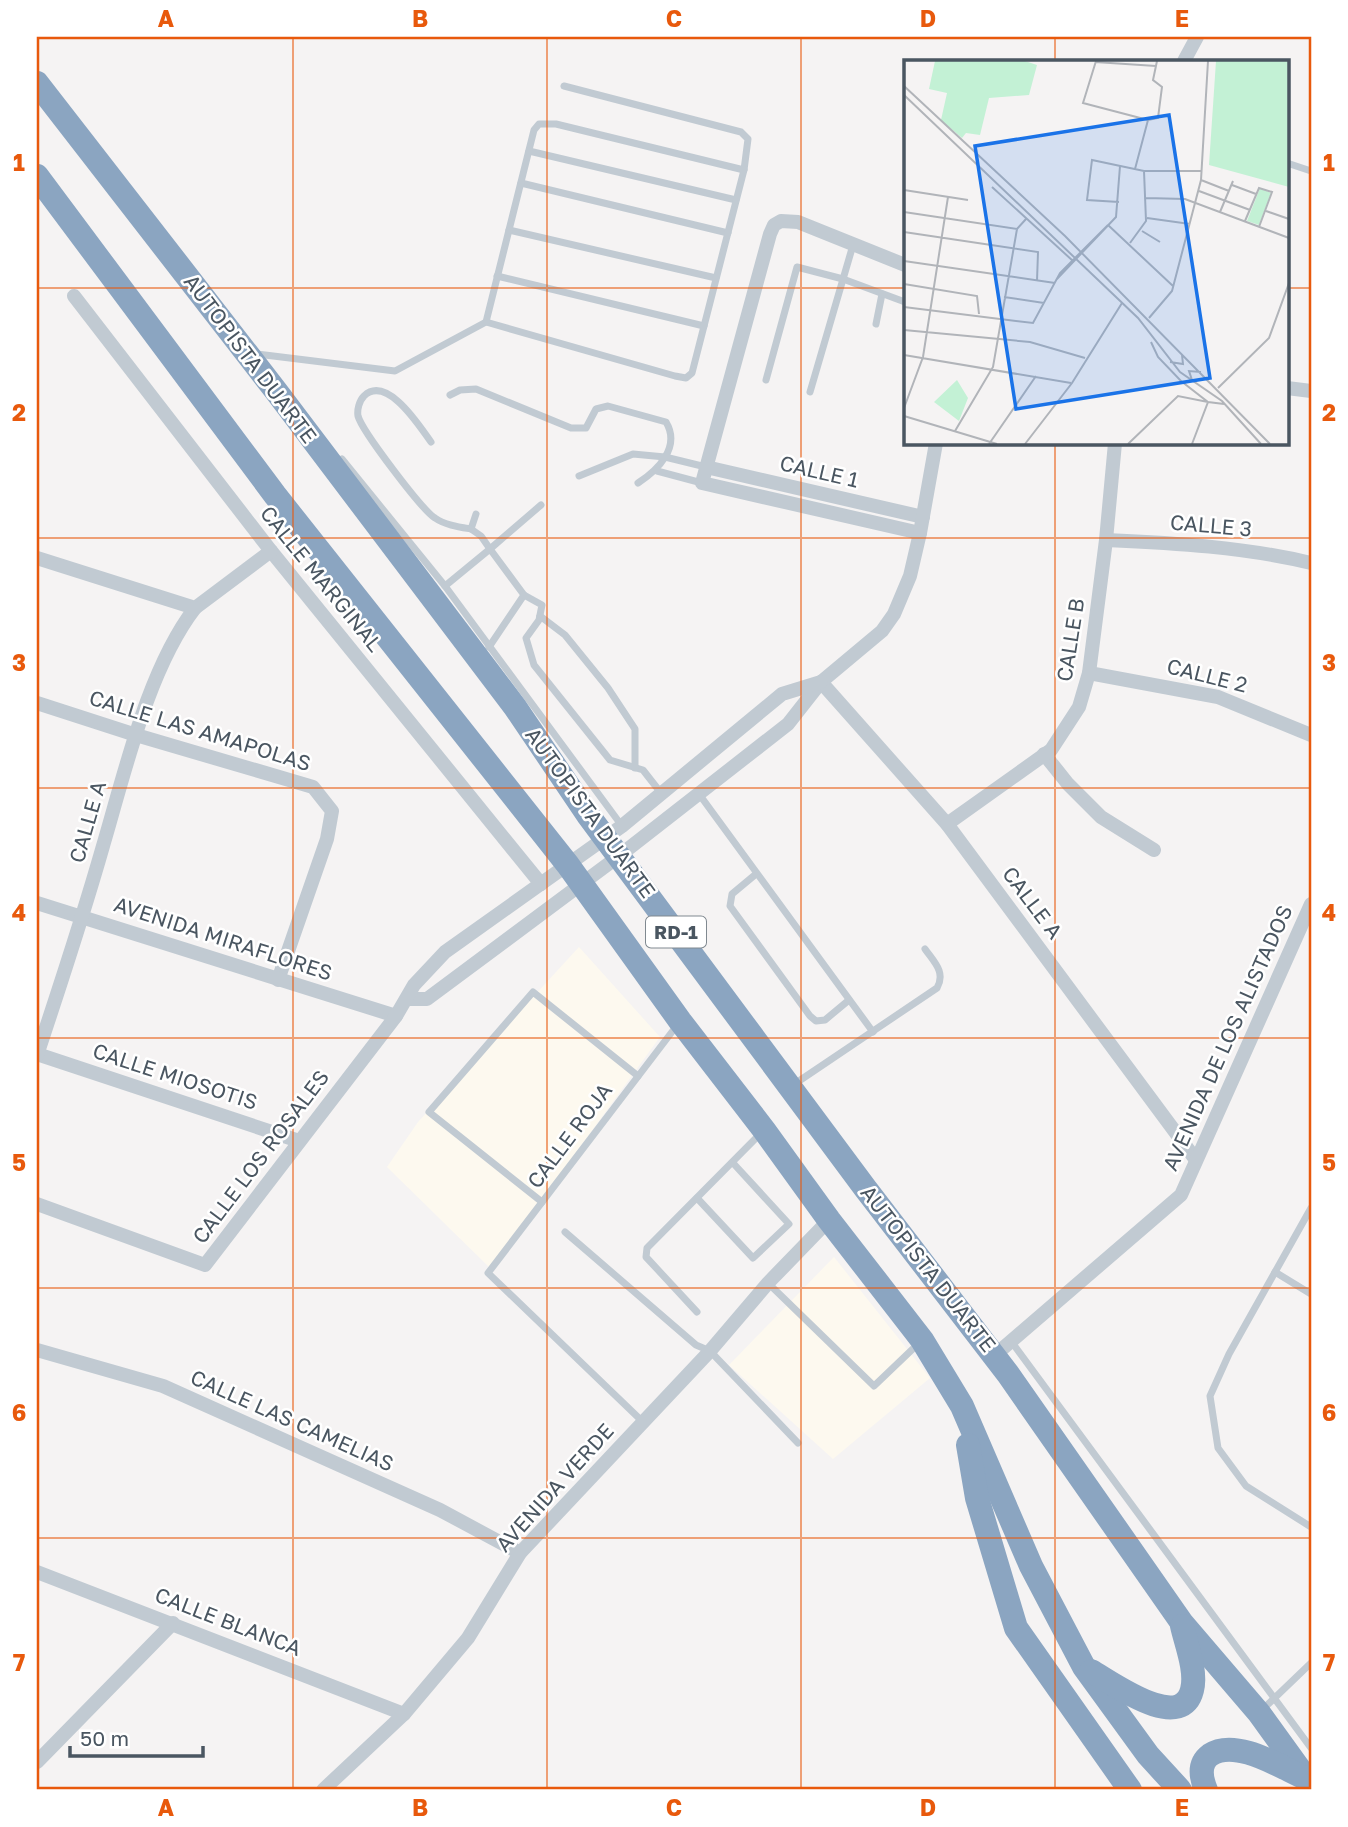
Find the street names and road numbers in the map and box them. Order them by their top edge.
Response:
street label: AUTOPISTA DUARTE [179,269,323,448]
street label: CALLE 1 [777,449,861,493]
street label: CALLE MARGINAL [255,500,388,656]
street label: CALLE 3 [1169,508,1253,542]
street label: CALLE B [1051,596,1089,683]
street label: CALLE 2 [1164,652,1250,698]
street label: CALLE LAS AMAPOLAS [86,684,314,776]
street label: AUTOPISTA DUARTE [520,722,661,903]
street label: CALLE A [63,778,111,866]
street label: CALLE A [997,861,1068,944]
street label: AVENIDA MIRAFLORES [111,890,336,986]
street label: AVENIDA DE LOS ALISTADOS [1157,901,1298,1175]
road number: RD-1 [646,916,706,948]
street label: CALLE MIOSOTIS [90,1037,261,1115]
street label: CALLE LOS ROSALES [186,1064,334,1248]
street label: CALLE ROJA [521,1078,617,1193]
street label: AUTOPISTA DUARTE [856,1180,1002,1357]
street label: CALLE LAS CAMELIAS [187,1364,398,1477]
street label: AVENIDA VERDE [490,1418,619,1557]
street label: CALLE BLANCA [152,1581,305,1661]

